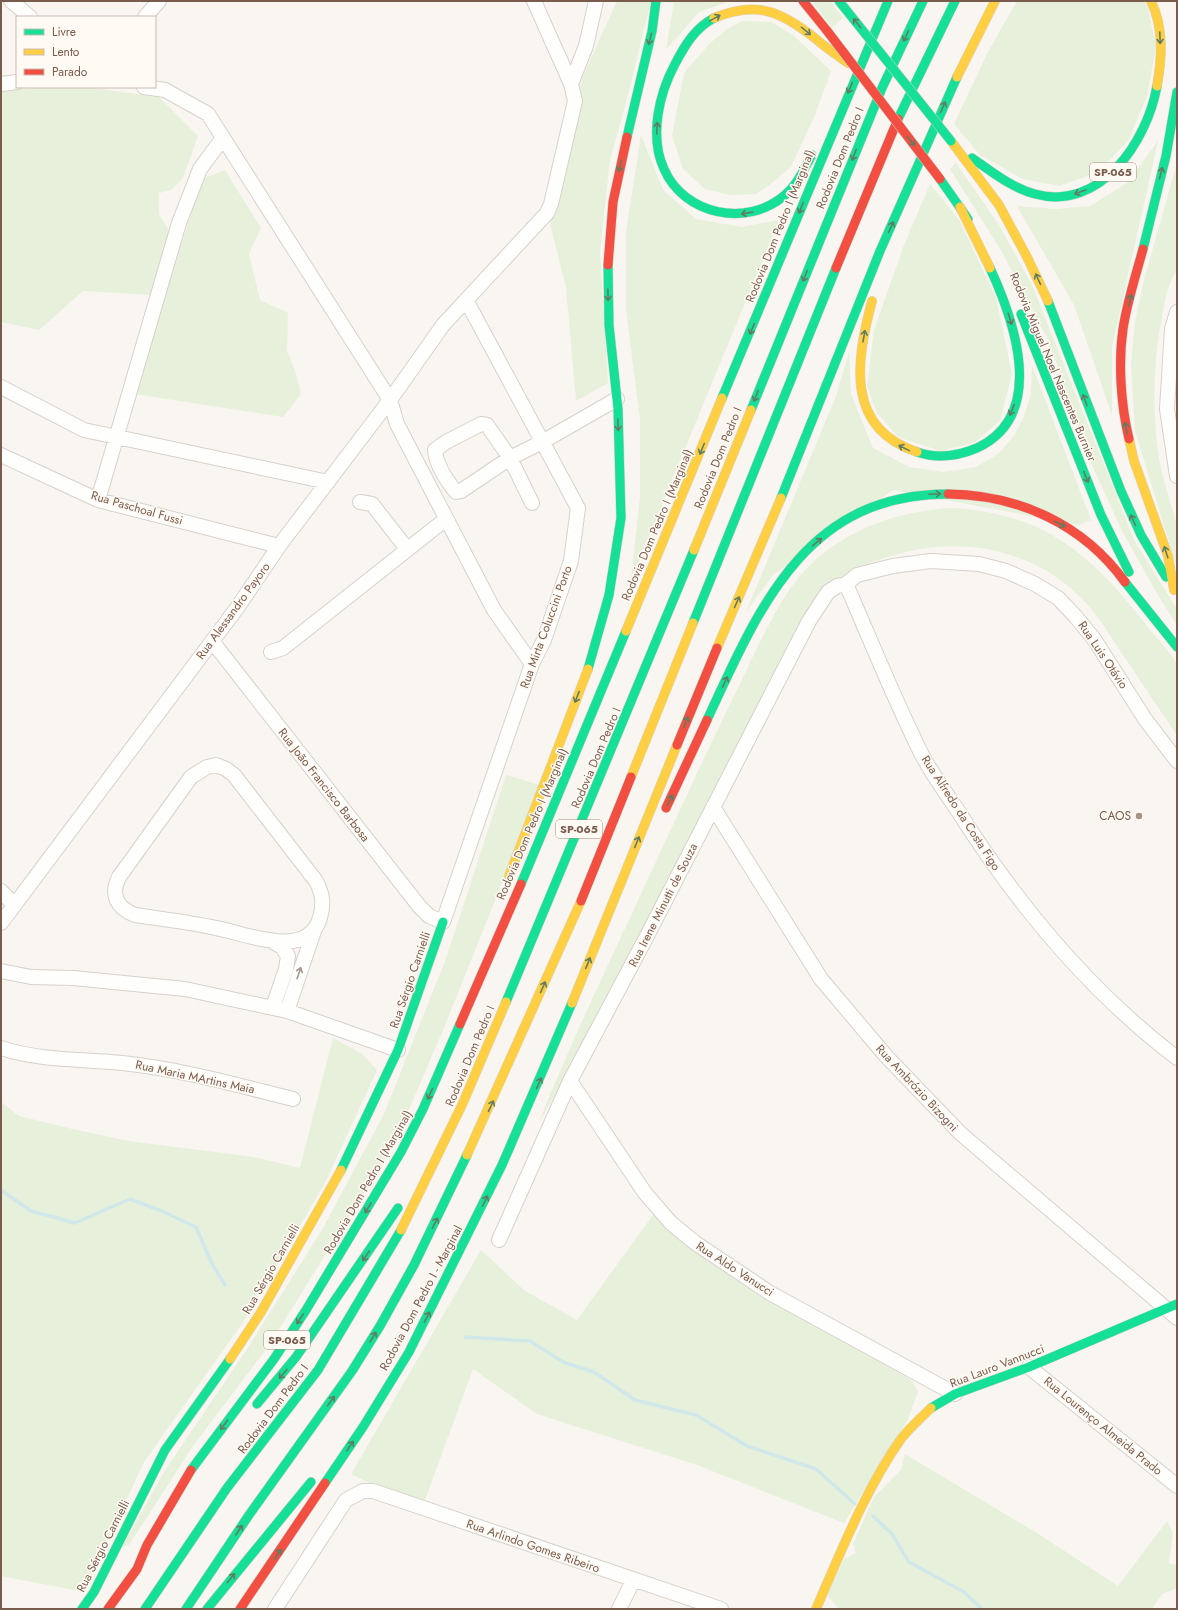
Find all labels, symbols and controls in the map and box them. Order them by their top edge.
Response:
one-way arrow [709,13,721,21]
legend [16,16,156,88]
one-way arrow [852,18,861,29]
text: Livre [52,23,76,41]
one-way arrow [800,27,811,36]
one-way arrow [902,30,909,42]
one-way arrow [1157,31,1164,44]
one-way arrow [646,33,653,46]
text: Lento [52,43,80,61]
text: Parado [52,63,88,81]
one-way arrow [846,82,853,94]
one-way arrow [939,102,947,114]
street label: Rodovia Dom Pedro I [811,104,869,212]
one-way arrow [653,122,661,135]
one-way arrow [906,136,915,147]
street label: Rodovia Dom Pedro I (Marginal) [741,147,819,305]
one-way arrow [850,149,857,161]
one-way arrow [616,159,624,172]
road number: SP-065 [1090,163,1136,181]
one-way arrow [1158,167,1165,180]
one-way arrow [1073,189,1086,196]
one-way arrow [796,202,804,214]
one-way arrow [741,209,754,217]
one-way arrow [888,221,895,233]
one-way arrow [801,269,809,281]
street label: Rodovia Miguel Noel Nascentes Burnier [1005,270,1101,465]
one-way arrow [1034,273,1041,285]
one-way arrow [605,288,612,301]
one-way arrow [1126,293,1134,306]
one-way arrow [1007,313,1014,326]
one-way arrow [747,322,755,334]
one-way arrow [860,330,868,343]
one-way arrow [752,390,760,402]
one-way arrow [1081,393,1088,406]
one-way arrow [1008,403,1016,415]
street label: Rodovia Dom Pedro I [689,404,747,512]
one-way arrow [615,418,622,431]
one-way arrow [1122,422,1130,435]
one-way arrow [698,442,705,454]
one-way arrow [899,444,911,451]
street label: Rodovia Dom Pedro I (Marginal) [617,446,697,604]
one-way arrow [1083,470,1090,482]
street label: Rua Paschoal Fussi [89,486,185,530]
one-way arrow [928,490,941,498]
one-way arrow [1129,515,1136,527]
one-way arrow [1053,520,1065,528]
one-way arrow [811,537,822,546]
one-way arrow [1162,546,1169,559]
street label: Rua Alessandro Payoro [192,558,275,663]
street label: Rua Mirta Coluccini Porto [515,563,577,691]
one-way arrow [734,597,742,609]
street label: Rua Luis Otávio [1074,617,1133,693]
one-way arrow [721,677,729,689]
one-way arrow [573,690,581,702]
street label: Rodovia Dom Pedro I [567,705,625,811]
one-way arrow [683,716,690,728]
street label: Rua João Francisco Barbosa [274,724,374,846]
street label: Rodovia Dom Pedro I (Marginal) [492,745,572,903]
street label: Rua Alfredo da Costa Figo [917,752,1005,875]
one-way arrow [667,794,674,806]
place label: CAOS [1099,807,1131,825]
marker: CAOS [1134,811,1144,821]
road number: SP-065 [556,820,602,838]
one-way arrow [634,837,642,849]
street label: Rua Irene Minutti de Souza [624,840,702,970]
street label: Rua Sérgio Carnielli [385,929,435,1031]
one-way arrow [585,957,593,969]
one-way arrow [296,967,303,980]
one-way arrow [540,981,547,993]
street label: Rodovia Dom Pedro I [441,1003,499,1109]
street label: Rua Ambrózio Bizogni [872,1040,962,1136]
street label: Rua Maria MArtins Maia [134,1056,256,1098]
one-way arrow [536,1077,543,1089]
one-way arrow [426,1088,433,1100]
one-way arrow [488,1100,495,1112]
street label: Rodovia Dom Pedro I (Marginal) [319,1107,417,1257]
one-way arrow [482,1195,489,1207]
one-way arrow [364,1202,372,1213]
one-way arrow [432,1217,439,1229]
street label: Rua Sérgio Carnielli [238,1221,304,1317]
street label: Rodovia Dom Pedro I - Marginal [375,1222,467,1374]
street label: Rua Aldo Vanucci [692,1237,778,1301]
one-way arrow [362,1250,370,1261]
one-way arrow [424,1311,431,1323]
one-way arrow [296,1314,304,1325]
road number: SP-065 [264,1331,310,1349]
one-way arrow [369,1332,377,1343]
street label: Rua Lauro Vannucci [947,1340,1047,1392]
street label: Rodovia Dom Pedro I [233,1360,313,1458]
one-way arrow [278,1368,287,1379]
street label: Rua Lourenço Almeida Prado [1040,1372,1167,1480]
one-way arrow [326,1396,335,1407]
one-way arrow [220,1419,229,1430]
one-way arrow [346,1441,354,1452]
street label: Rua Sérgio Carnielli [72,1497,134,1595]
street label: Rua Arlindo Gomes Ribeiro [464,1515,602,1577]
one-way arrow [235,1525,243,1536]
one-way arrow [274,1549,282,1560]
one-way arrow [227,1573,235,1584]

